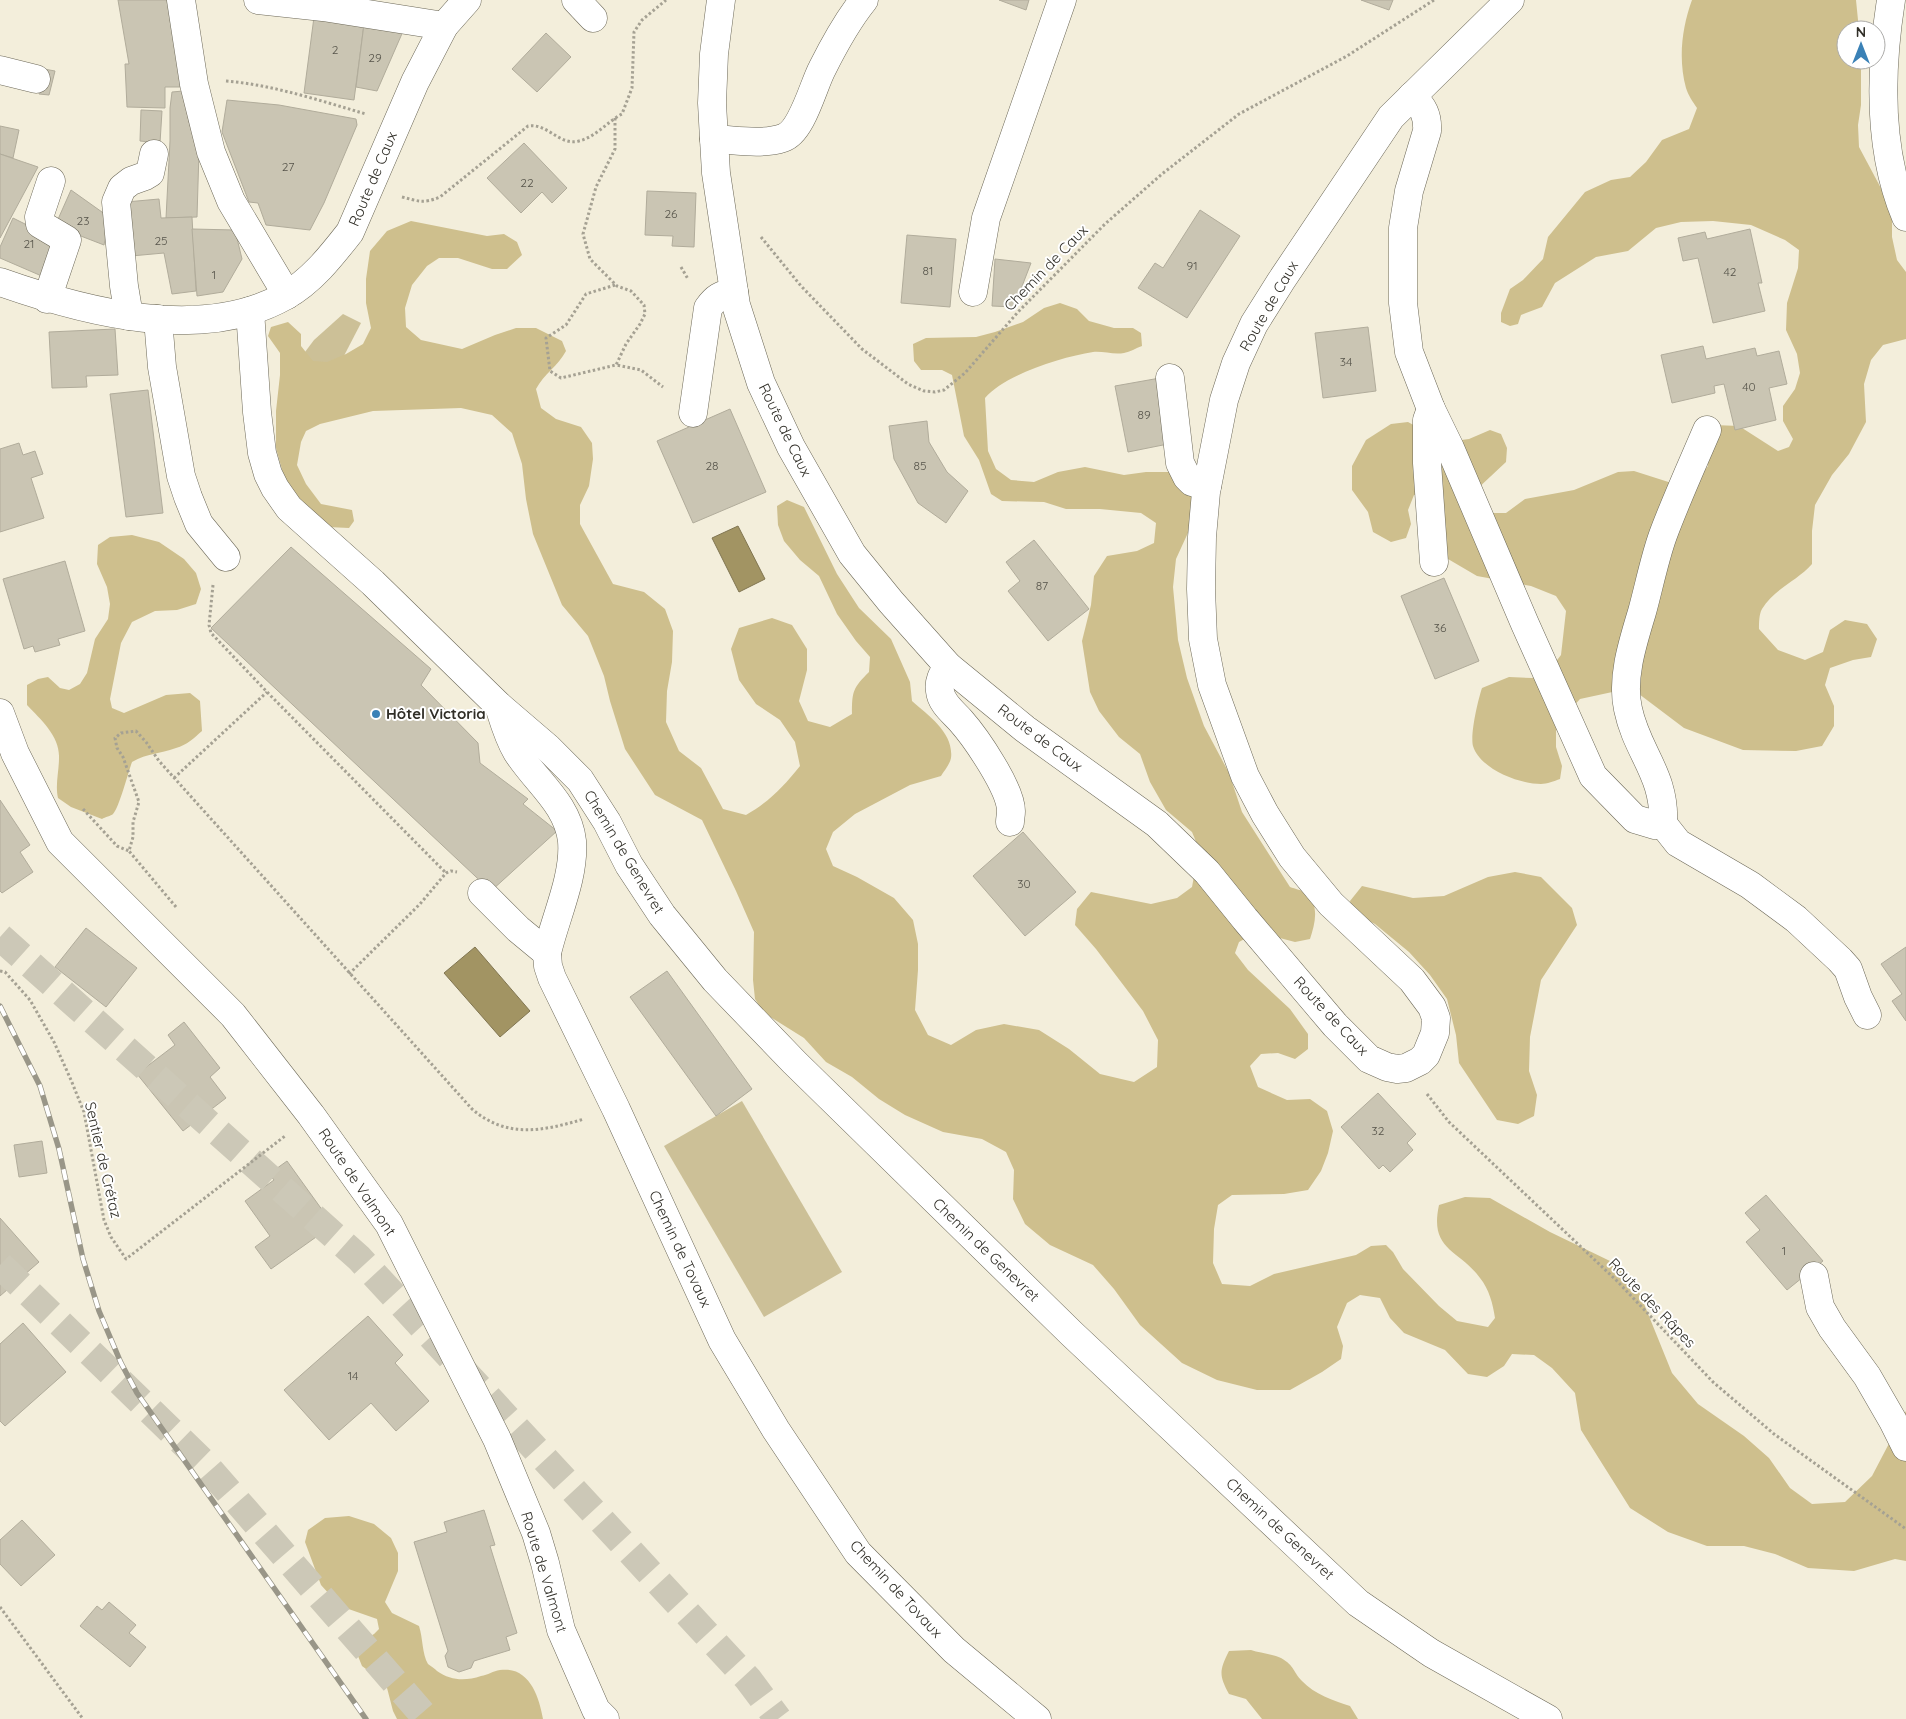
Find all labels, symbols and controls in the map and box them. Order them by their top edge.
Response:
north arrow [1836,20,1886,70]
text: N [1856,23,1866,41]
house number: 2 [332,42,339,57]
house number: 29 [368,50,382,65]
street label: Route de Caux [344,128,401,229]
house number: 27 [282,159,294,174]
house number: 22 [520,175,534,190]
house number: 26 [664,206,678,221]
house number: 23 [77,213,89,228]
street label: Chemin de Caux [1000,221,1092,315]
house number: 25 [154,233,168,248]
house number: 21 [23,236,35,251]
street label: Route de Caux [1235,257,1302,354]
house number: 91 [1186,258,1198,273]
house number: 81 [923,263,933,278]
house number: 42 [1724,264,1737,279]
house number: 1 [212,267,216,282]
house number: 34 [1340,354,1352,369]
house number: 40 [1742,379,1756,394]
street label: Route de Caux [755,380,816,479]
house number: 89 [1137,407,1151,422]
house number: 28 [705,458,719,473]
house number: 85 [913,458,927,473]
house number: 87 [1036,578,1048,593]
house number: 36 [1434,620,1447,635]
street label: Route de Caux [994,700,1086,776]
place label: Hôtel Victoria [386,704,486,723]
marker: Hôtel Victoria [370,708,382,720]
street label: Chemin de Genevret [580,786,669,917]
house number: 30 [1017,876,1031,891]
street label: Route de Caux [1290,972,1373,1059]
street label: Sentier de Crétaz [81,1100,126,1220]
house number: 32 [1372,1123,1385,1138]
street label: Route de Valmont [314,1124,400,1239]
street label: Chemin de Tovaux [645,1187,716,1310]
street label: Chemin de Genevret [929,1194,1044,1305]
house number: 1 [1782,1243,1786,1258]
street label: Route des Râpes [1605,1254,1700,1352]
house number: 14 [348,1368,358,1383]
street label: Chemin de Genevret [1222,1474,1338,1584]
street label: Route de Valmont [517,1509,572,1635]
street label: Chemin de Tovaux [846,1536,947,1642]

